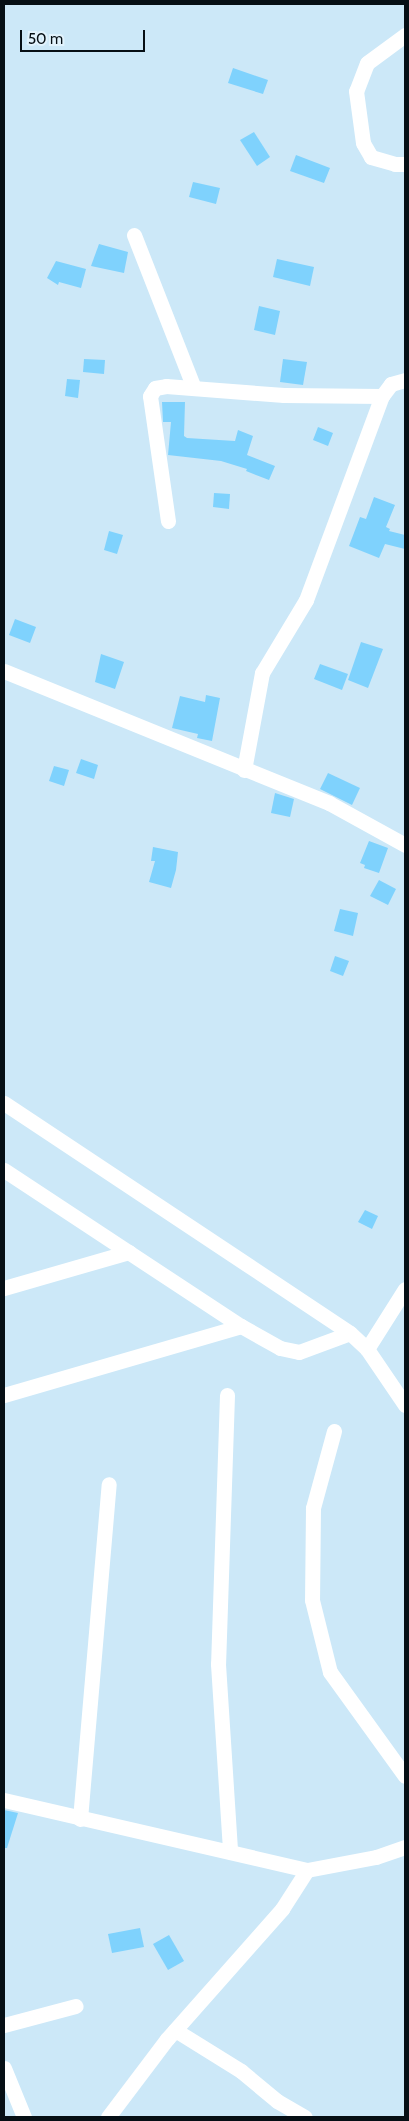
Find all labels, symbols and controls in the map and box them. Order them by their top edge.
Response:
scale bar [22,20,148,52]
text: 50 m [28,30,63,48]

